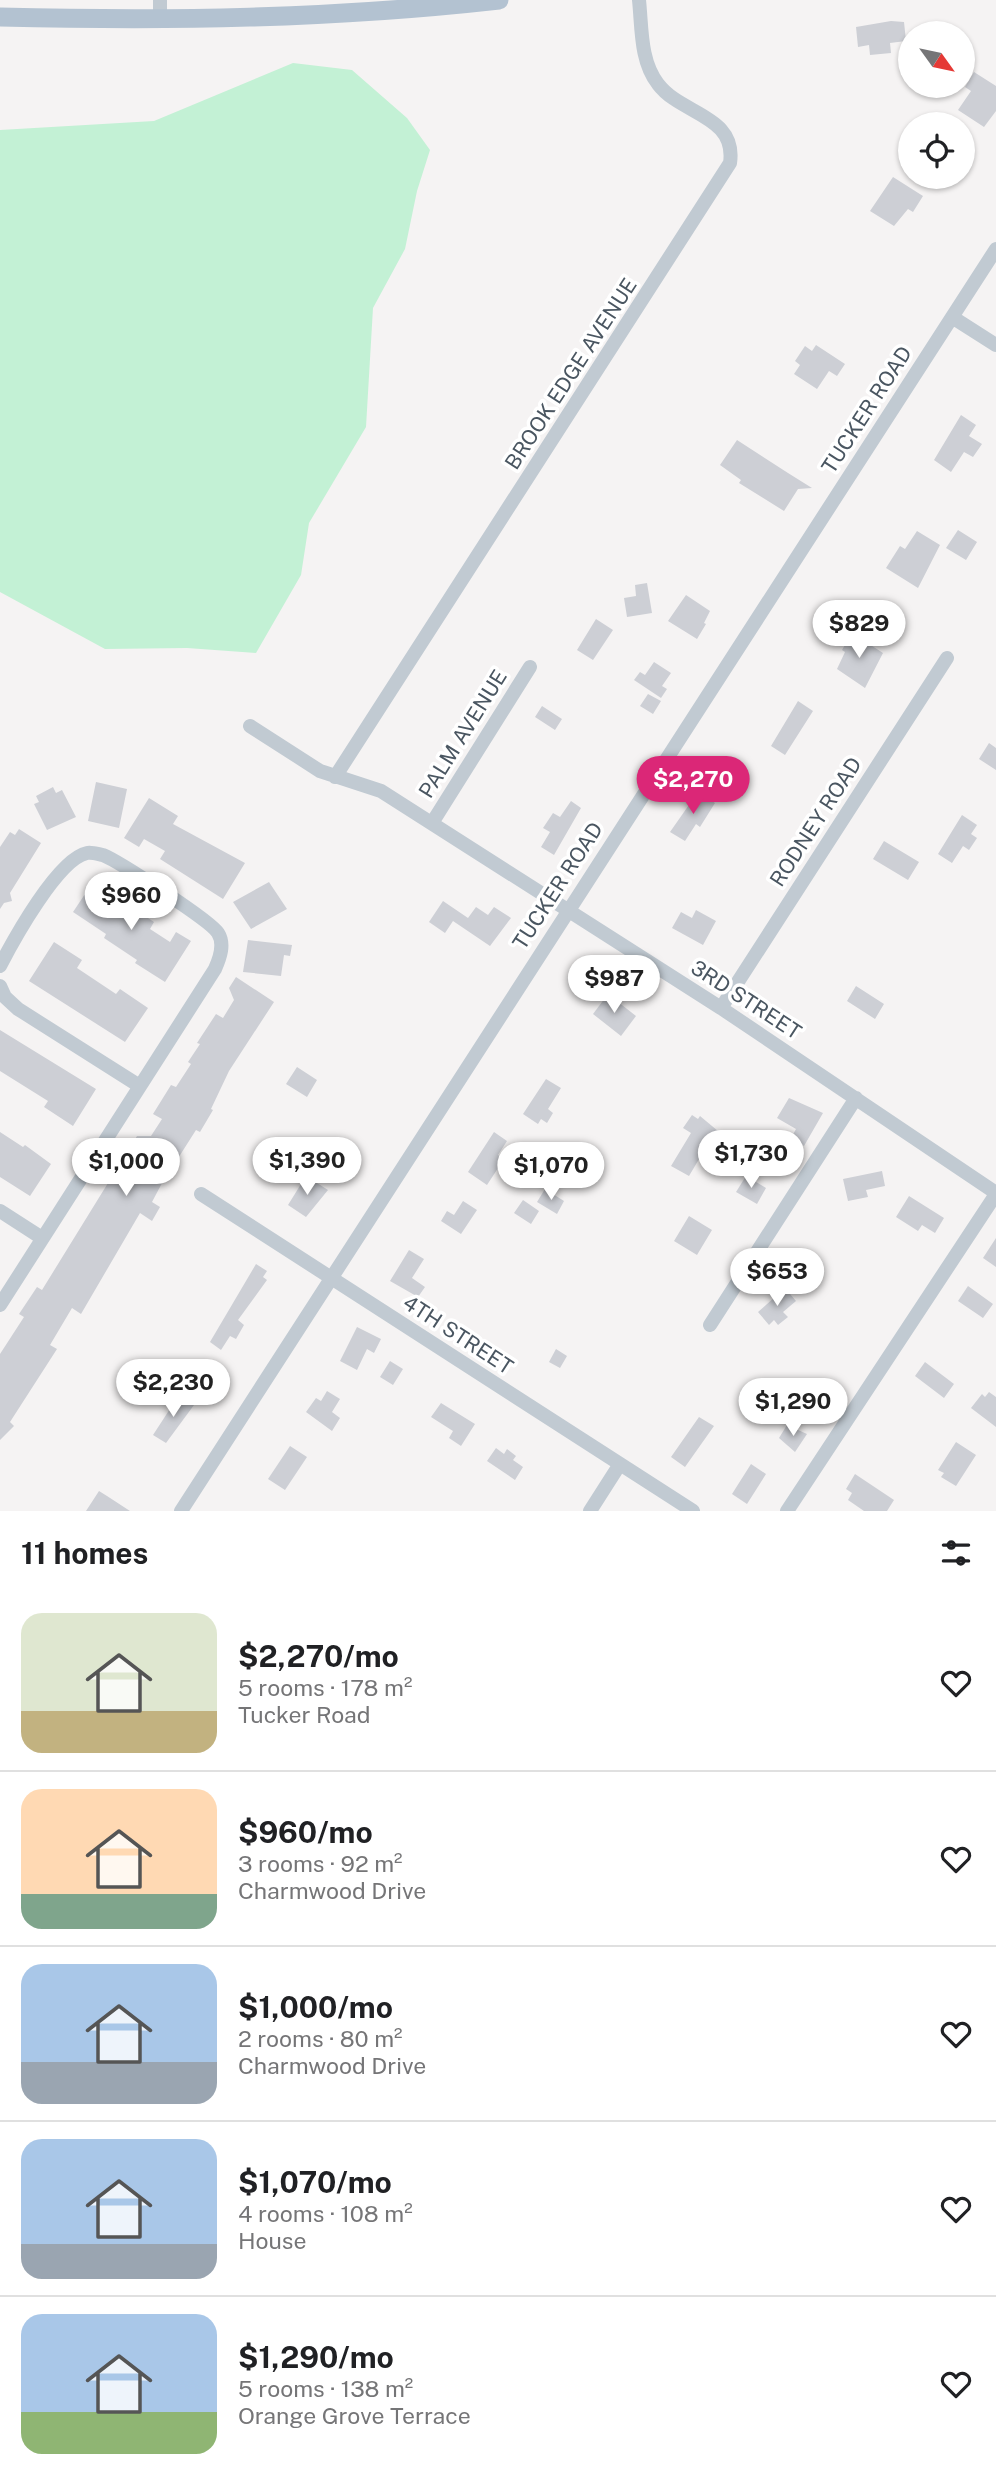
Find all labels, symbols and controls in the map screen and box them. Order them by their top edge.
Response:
north arrow [898,21,975,98]
map controls [898,21,975,189]
button: locate [898,112,975,189]
street label: BROOK EDGE AVENUE [499,273,642,474]
street label: TUCKER ROAD [816,341,917,478]
pin: $829 [818,600,900,660]
text: $829 [829,609,889,636]
street label: PALM AVENUE [413,665,512,802]
street label: RODNEY ROAD [765,752,867,891]
pin: $2,270 [636,756,750,816]
text: $2,270 [653,765,733,792]
street label: TUCKER ROAD [507,817,608,954]
pin: $960 [90,872,172,932]
text: $960 [101,881,161,908]
street label: 3RD STREET [686,955,806,1045]
pin: $987 [573,956,655,1015]
text: $987 [584,964,644,991]
pin: $1,730 [694,1130,808,1190]
pin: $1,000 [69,1138,183,1198]
pin: $1,390 [250,1138,364,1197]
text: $1,730 [714,1139,788,1166]
pin: $1,070 [494,1142,608,1202]
text: $1,390 [269,1146,346,1173]
text: $1,000 [88,1147,164,1174]
text: $1,070 [513,1151,589,1178]
pin: $653 [736,1248,818,1308]
text: $653 [746,1257,808,1284]
street label: 4TH STREET [399,1290,518,1379]
pin: $2,230 [116,1360,230,1419]
text: $2,230 [132,1368,214,1395]
pin: $1,290 [736,1378,850,1438]
text: $1,290 [755,1387,831,1414]
icon: filters [937,1534,975,1572]
text: 11 homes [21,1535,148,1571]
text: $2,270/mo [238,1638,399,1674]
icon: home [77,1641,161,1725]
icon: heart [937,1664,975,1702]
text: 5 rooms · 178 m² [238,1674,412,1701]
text: Tucker Road [238,1701,371,1728]
text: $960/mo [238,1814,373,1850]
icon: home [77,1817,161,1901]
icon: heart [937,1840,975,1878]
text: 3 rooms · 92 m² [238,1850,403,1877]
text: Charmwood Drive [238,1877,426,1904]
text: $1,000/mo [238,1989,393,2025]
icon: home [77,1992,161,2076]
icon: heart [937,2015,975,2053]
text: 2 rooms · 80 m² [238,2025,403,2052]
text: Charmwood Drive [238,2052,426,2079]
text: $1,070/mo [238,2164,392,2200]
icon: home [77,2167,161,2251]
icon: heart [937,2190,975,2228]
text: 4 rooms · 108 m² [238,2200,413,2227]
text: House [238,2227,306,2254]
text: $1,290/mo [238,2339,394,2375]
icon: home [77,2342,161,2426]
icon: heart [937,2365,975,2403]
text: 5 rooms · 138 m² [238,2375,413,2402]
text: Orange Grove Terrace [238,2402,471,2429]

